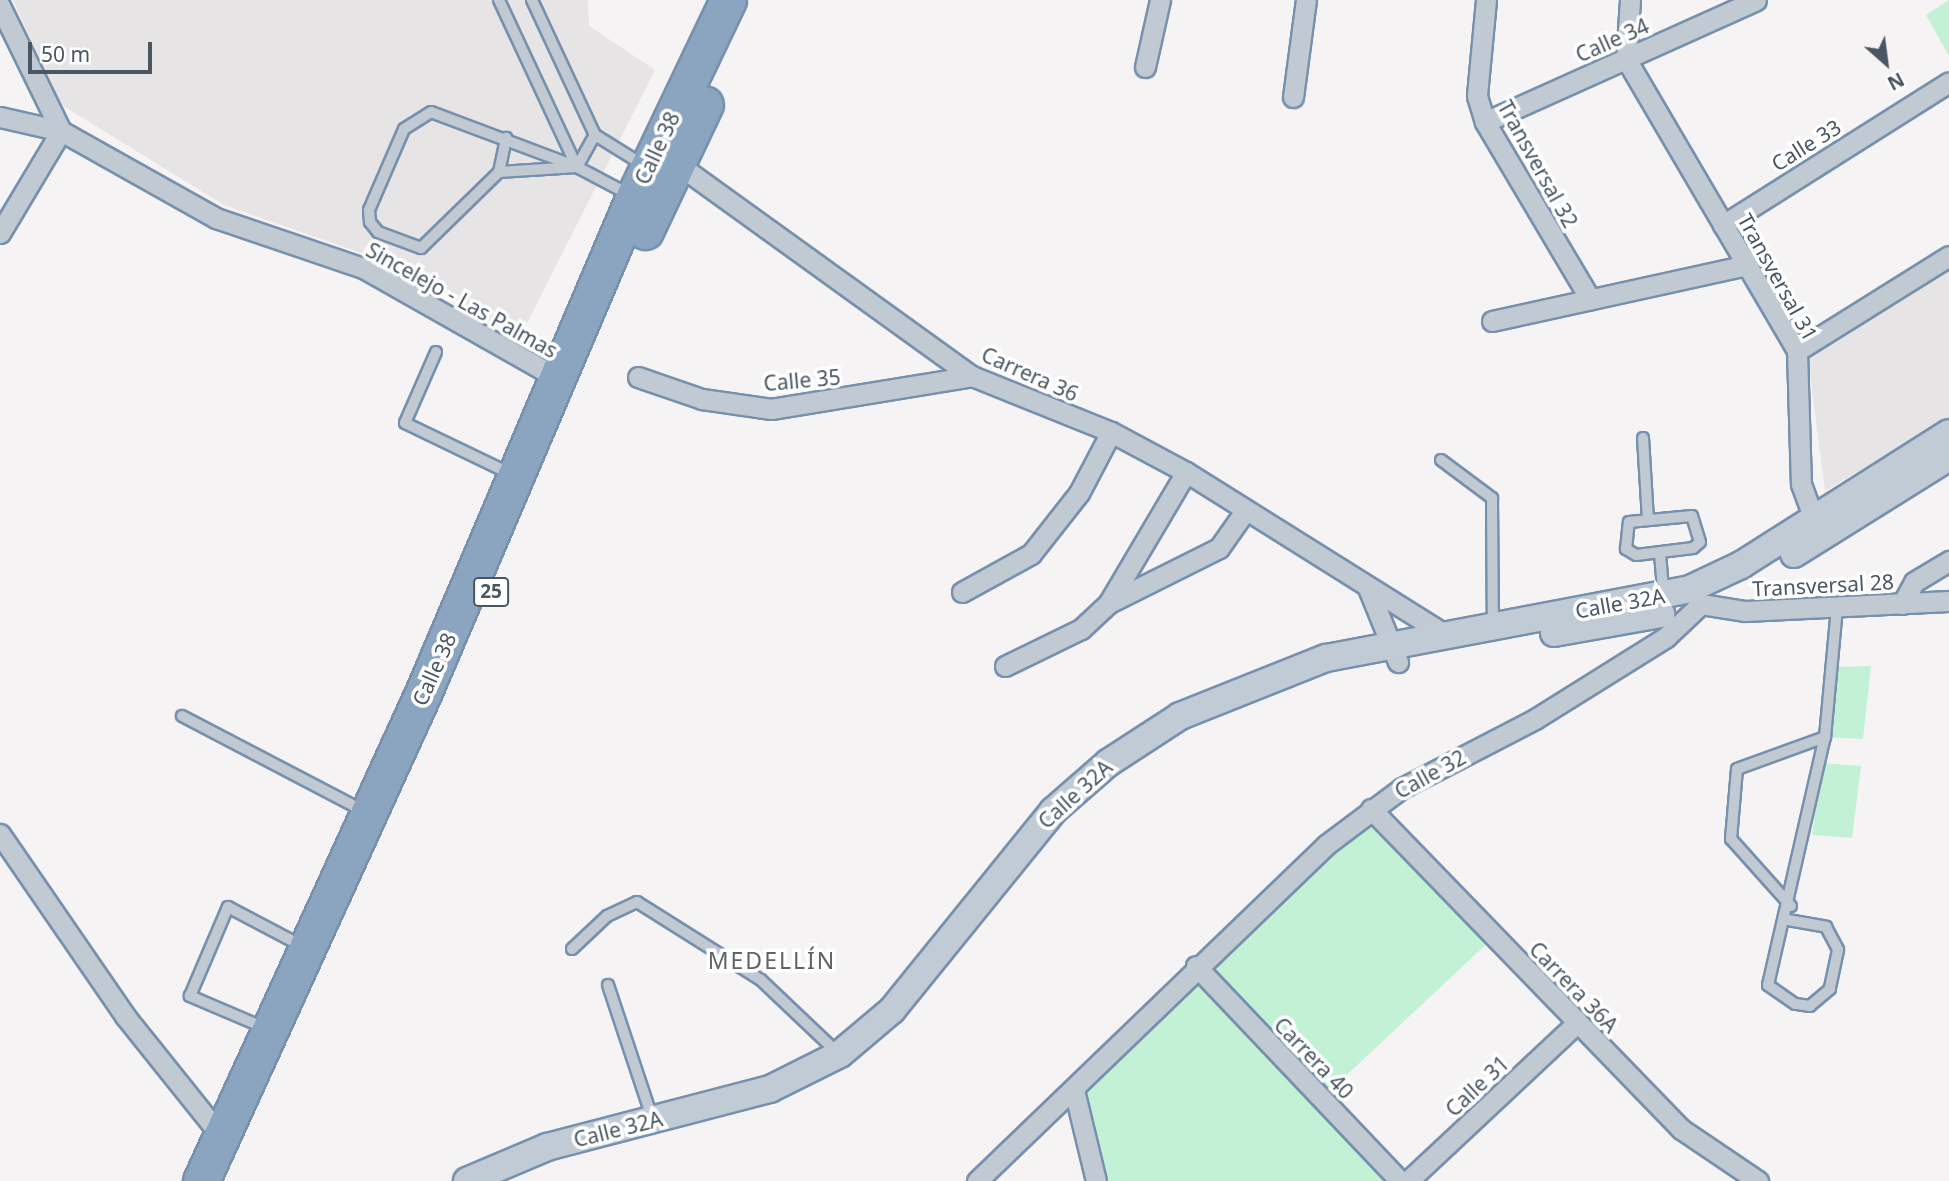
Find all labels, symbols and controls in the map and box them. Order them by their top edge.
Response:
street label: Calle 34 [1572,13,1652,67]
scale bar [32,28,156,72]
north arrow [1851,28,1921,98]
text: 50 m [41,40,90,68]
text: N [1883,66,1909,97]
street label: Transversal 32 [1493,96,1583,232]
street label: Calle 38 [629,108,685,188]
street label: Calle 33 [1767,114,1845,176]
street label: Transversal 31 [1733,209,1823,345]
street label: Sincelejo - Las Palmas [362,237,562,363]
street label: Carrera 36 [978,341,1082,407]
street label: Calle 35 [762,364,842,396]
street label: Transversal 28 [1752,569,1894,601]
road number: 25 [472,576,510,608]
street label: Calle 32A [1573,583,1667,623]
street label: Calle 38 [407,629,461,709]
street label: Calle 32 [1390,744,1470,804]
street label: Calle 32A [1033,754,1117,834]
street label: Carrera 36A [1524,936,1624,1038]
district label: MEDELLÍN [709,946,835,974]
street label: Carrera 40 [1269,1012,1359,1104]
street label: Calle 31 [1440,1050,1514,1122]
street label: Calle 32A [571,1106,665,1152]

